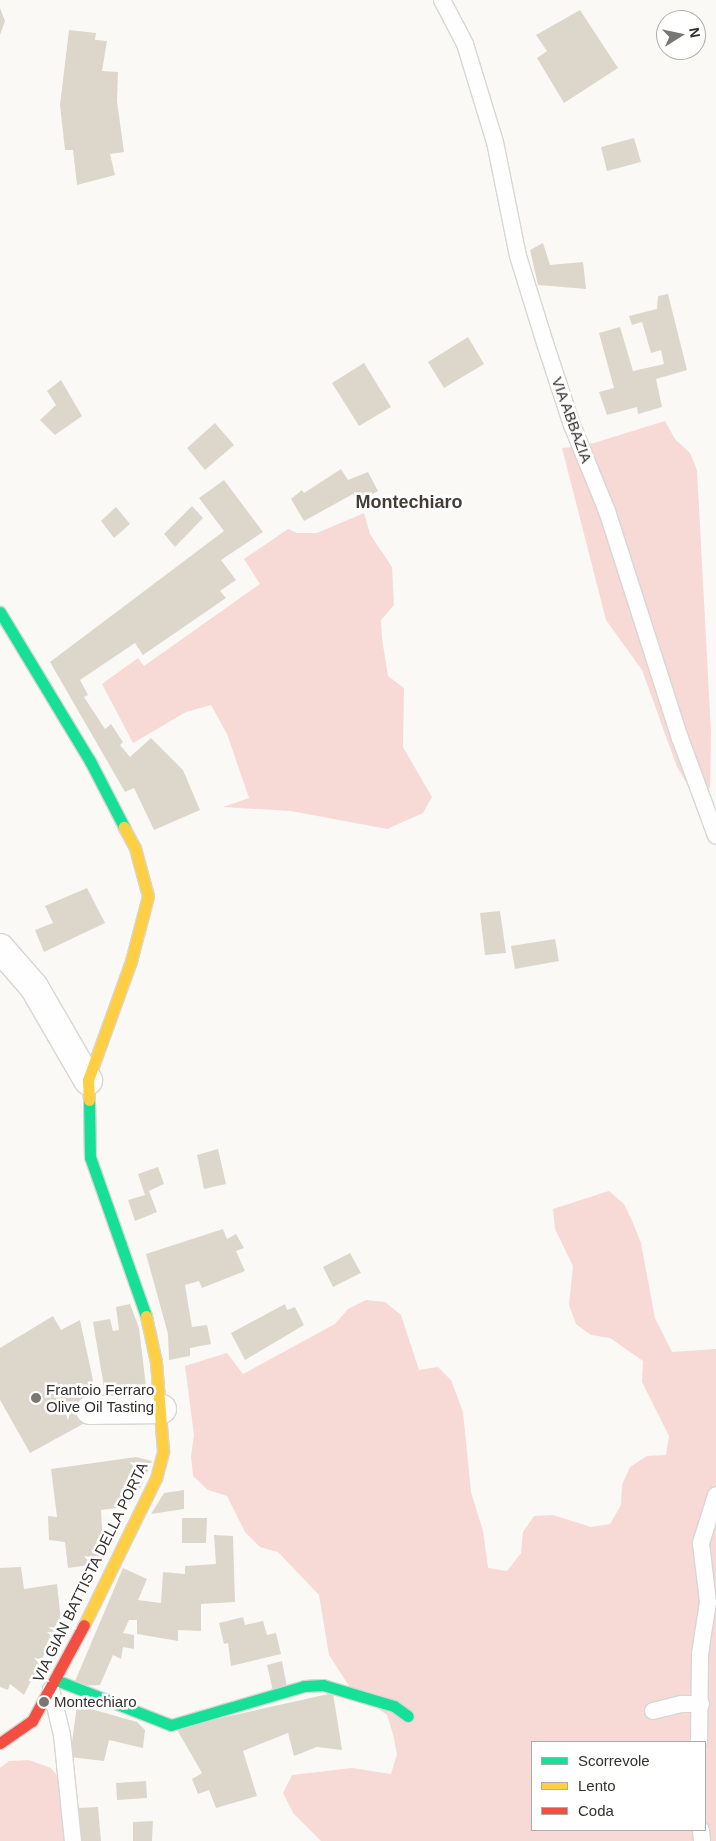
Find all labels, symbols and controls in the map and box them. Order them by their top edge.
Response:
north arrow [656,10,706,60]
text: N [686,26,704,39]
street label: VIA ABBAZIA [548,374,596,466]
district label: Montechiaro [355,491,463,513]
place label: Frantoio Ferraro Olive Oil Tasting [46,1380,154,1415]
marker: Frantoio Ferraro Olive Oil Tasting [30,1392,42,1404]
street label: VIA GIAN BATTISTA DELLA PORTA [28,1458,152,1686]
place label: Montechiaro [54,1693,137,1711]
marker: Montechiaro [38,1696,50,1708]
legend [531,1741,706,1831]
text: Scorrevole [578,1752,650,1769]
text: Lento [578,1777,616,1794]
text: Coda [578,1802,614,1819]

